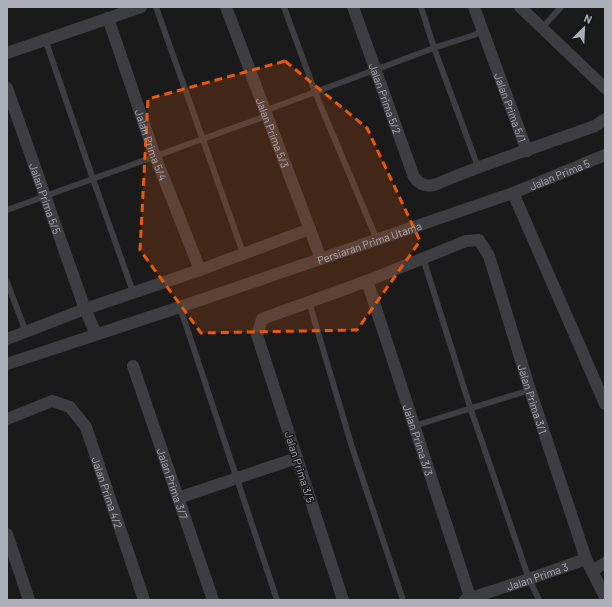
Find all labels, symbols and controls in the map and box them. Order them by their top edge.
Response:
north arrow [564,8,604,48]
text: N [582,11,594,26]
street label: Jalan Prima 5/2 [367,61,404,136]
street label: Jalan Prima 5/1 [492,71,530,144]
street label: Jalan Prima 5/3 [254,95,292,169]
street label: Jalan Prima 5/4 [133,107,170,182]
street label: Jalan Prima 5 [527,156,592,192]
street label: Jalan Prima 5/5 [27,161,65,236]
street label: Persiaran Prima Utama [315,218,423,266]
street label: Jalan Prima 3/1 [516,362,550,435]
street label: Jalan Prima 3/3 [401,402,436,477]
street label: Jalan Prima 3/5 [282,430,318,505]
street label: Jalan Prima 3/7 [155,446,191,520]
street label: Jalan Prima 4/2 [90,455,126,530]
street label: Jalan Prima 3 [505,559,570,592]

